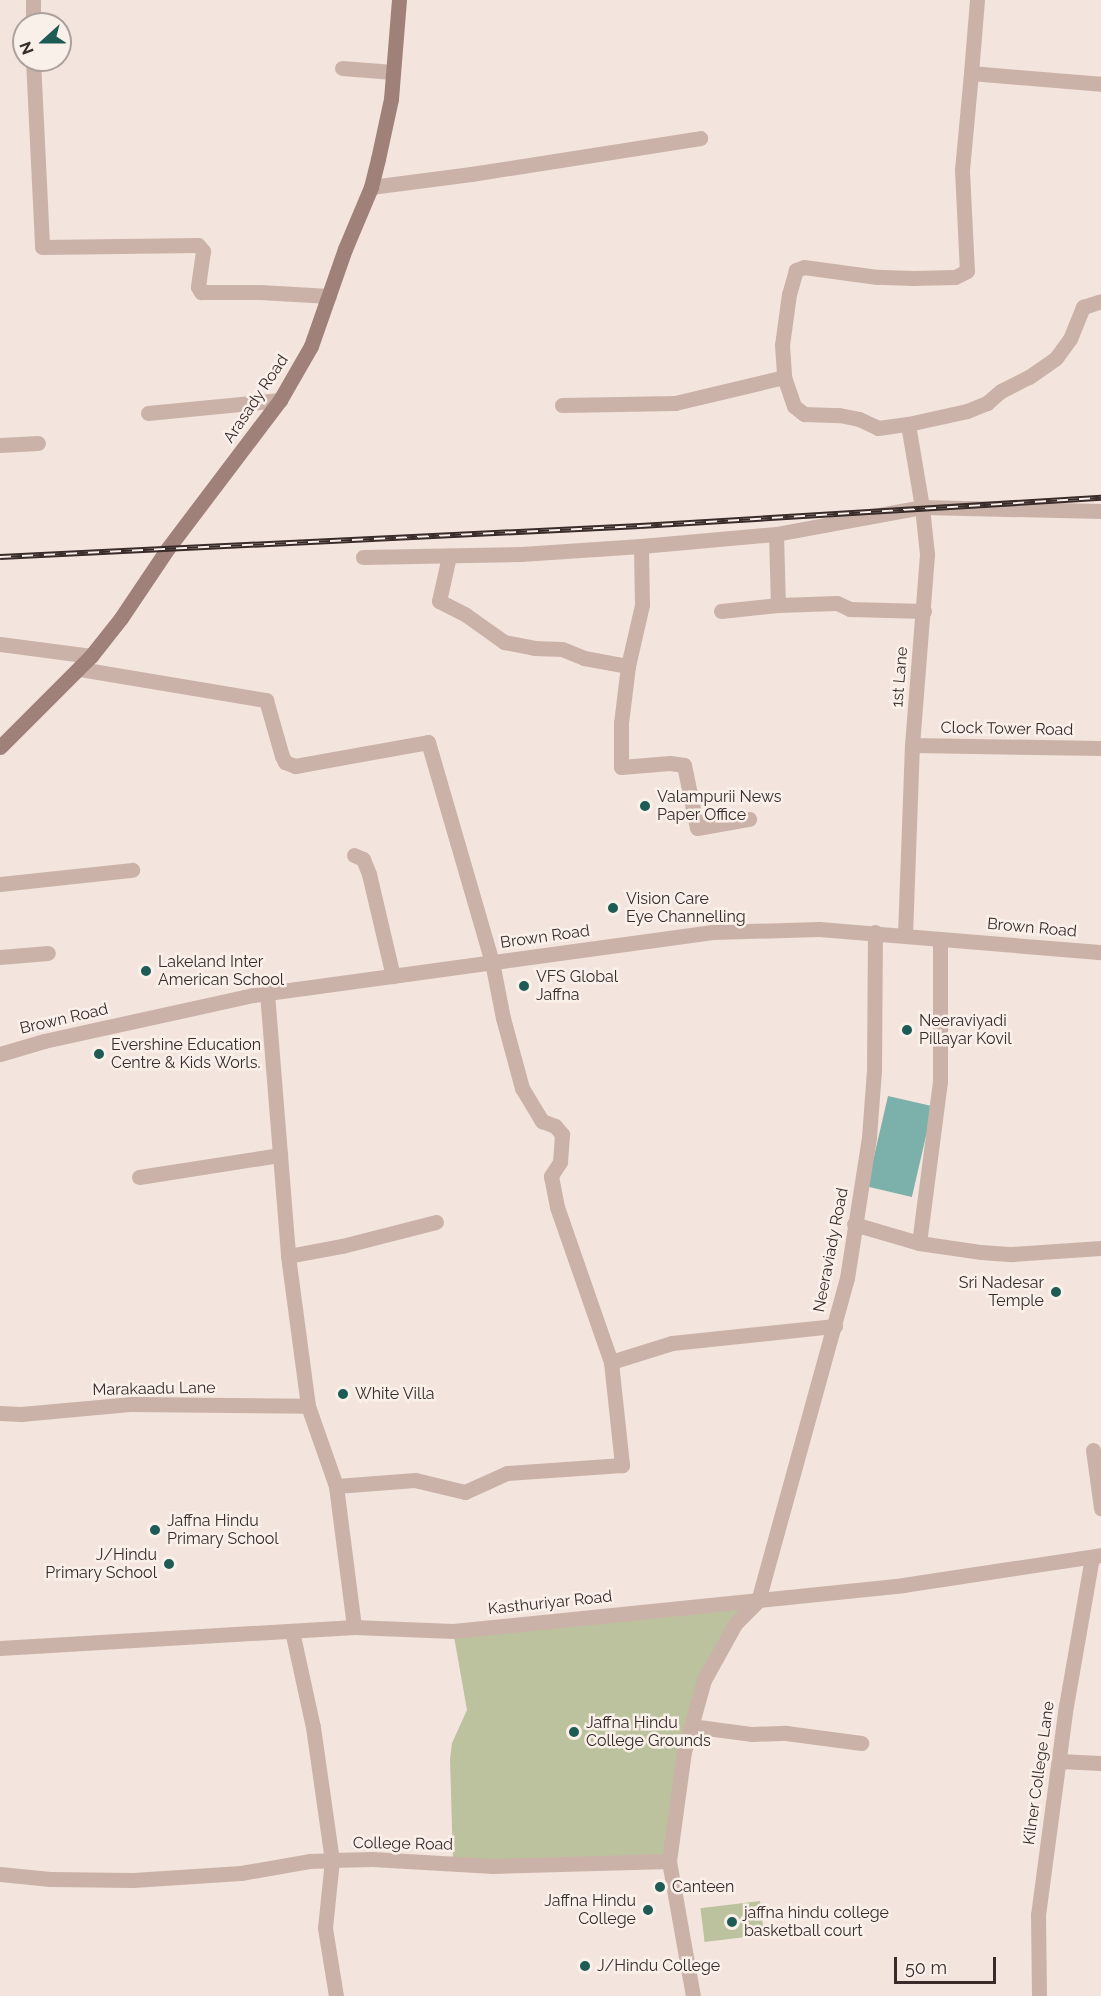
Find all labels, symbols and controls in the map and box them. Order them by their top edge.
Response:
north arrow [12,12,72,72]
text: N [16,39,38,57]
street label: Arasady Road [219,351,293,447]
street label: 1st Lane [888,646,912,708]
street label: Clock Tower Road [940,718,1074,740]
place label: Valampurii News Paper Office [657,787,781,825]
marker: Valampurii News Paper Office [638,799,652,813]
place label: Vision Care Eye Channelling [626,889,746,927]
marker: Vision Care Eye Channelling [604,899,622,917]
street label: Brown Road [986,915,1078,941]
street label: Brown Road [499,921,591,953]
place label: Lakeland Inter American School [158,952,284,990]
marker: Lakeland Inter American School [139,964,153,978]
place label: VFS Global Jaffna [536,967,618,1005]
marker: VFS Global Jaffna [517,979,531,993]
street label: Brown Road [18,1000,110,1038]
place label: Neeraviyadi Pillayar Kovil [919,1011,1012,1049]
marker: Neeraviyadi Pillayar Kovil [900,1023,914,1037]
place label: Evershine Education Centre & Kids Worls. [111,1035,261,1073]
marker: Evershine Education Centre & Kids Worls. [92,1047,106,1061]
street label: Neeraviady Road [809,1186,853,1314]
place label: Sri Nadesar Temple [959,1273,1044,1311]
marker: Sri Nadesar Temple [1049,1285,1063,1299]
street label: Marakaadu Lane [92,1378,216,1400]
place label: White Villa [355,1384,435,1404]
marker: White Villa [336,1387,350,1401]
place label: Jaffna Hindu Primary School [167,1511,279,1549]
marker: Jaffna Hindu Primary School [148,1523,162,1537]
place label: J/Hindu Primary School [45,1545,157,1583]
marker: J/Hindu Primary School [162,1557,176,1571]
street label: Kasthuriyar Road [487,1587,613,1619]
street label: Kilner College Lane [1019,1700,1059,1846]
place label: Jaffna Hindu College Grounds [586,1713,711,1751]
marker: Jaffna Hindu College Grounds [567,1725,581,1739]
street label: College Road [353,1834,453,1854]
place label: Canteen [672,1877,734,1897]
marker: Canteen [653,1880,667,1894]
place label: Jaffna Hindu College [544,1891,636,1929]
marker: Jaffna Hindu College [641,1903,655,1917]
place label: jaffna hindu college basketball court [744,1903,889,1941]
marker: jaffna hindu college basketball court [725,1915,739,1929]
scale bar [897,1945,999,1983]
place label: J/Hindu College [597,1956,720,1976]
text: 50 m [905,1957,947,1978]
marker: J/Hindu College [578,1959,592,1973]

